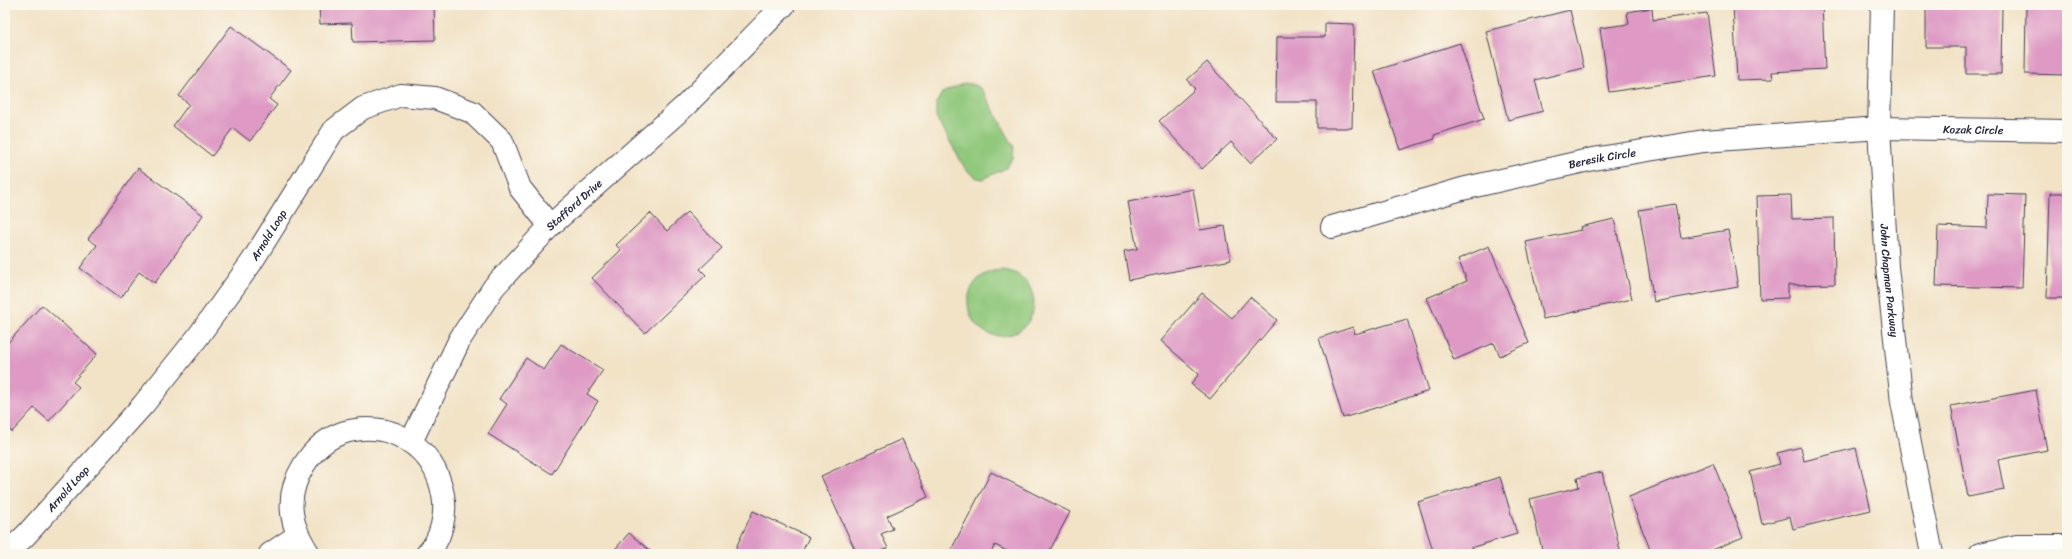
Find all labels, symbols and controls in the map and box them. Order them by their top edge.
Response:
street label: Kozak Circle [1943,120,2004,139]
street label: Beresik Circle [1567,143,1638,174]
street label: Stafford Drive [541,174,607,235]
street label: Arnold Loop [245,206,292,265]
street label: John Chapman Parkway [1875,222,1904,338]
street label: Arnold Loop [41,461,94,517]

